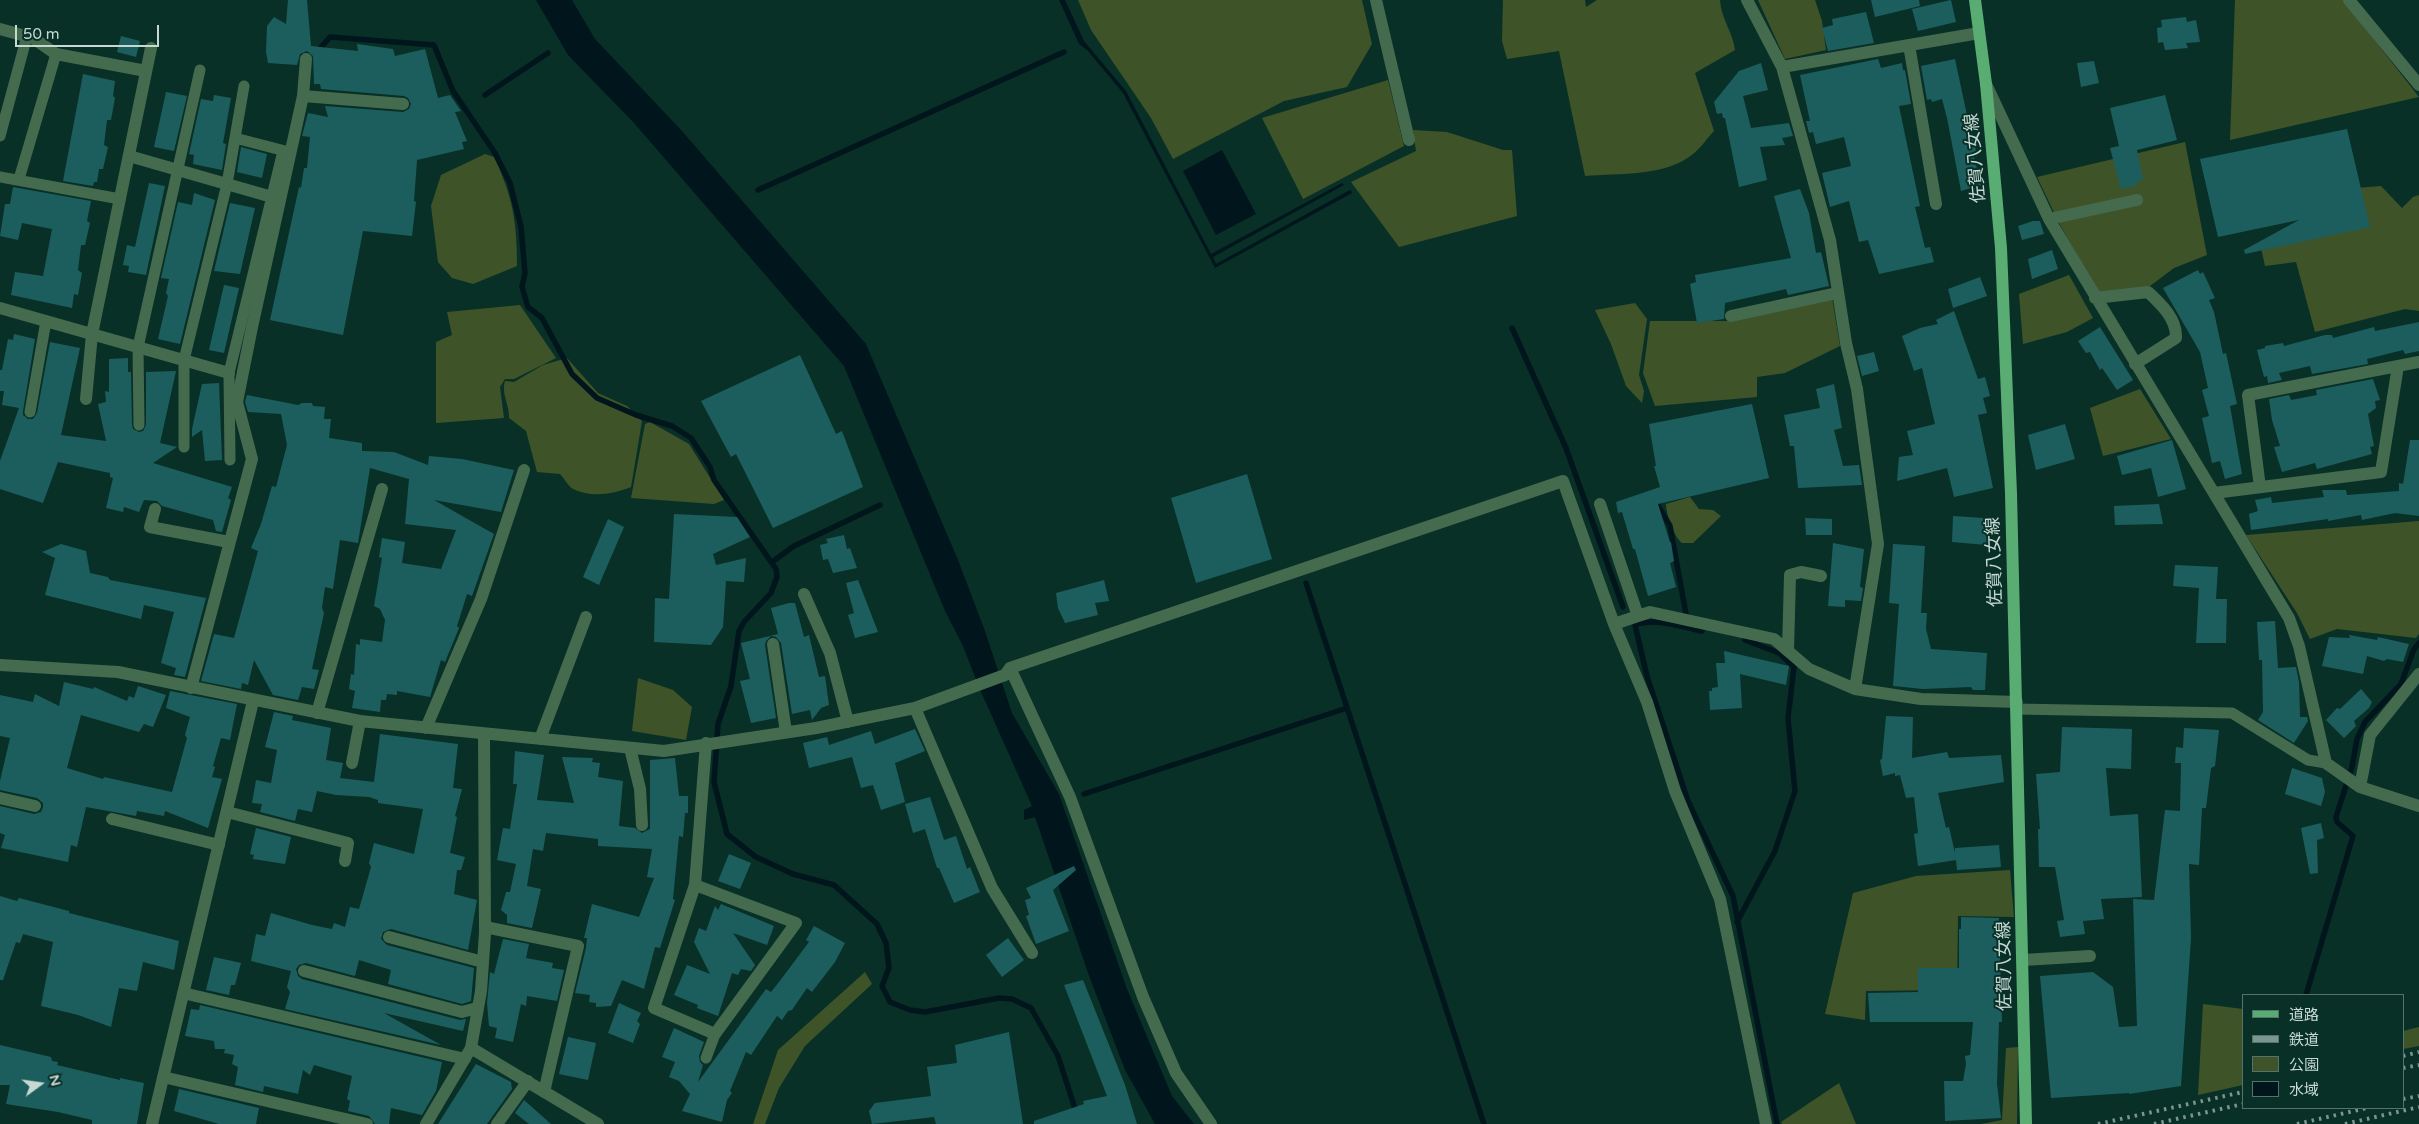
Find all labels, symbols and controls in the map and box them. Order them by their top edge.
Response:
scale bar [18,15,161,47]
text: 50 m [23,25,60,43]
street label: 佐賀八女線 [1961,112,1991,204]
street label: 佐賀八女線 [1983,517,2007,607]
street label: 佐賀八女線 [1993,921,2017,1011]
legend [2242,994,2404,1109]
text: 道路 [2289,1006,2319,1024]
text: 鉄道 [2289,1031,2319,1049]
text: 公園 [2289,1056,2319,1074]
north arrow [15,1059,65,1109]
text: N [45,1073,65,1088]
text: 水域 [2289,1081,2319,1099]

